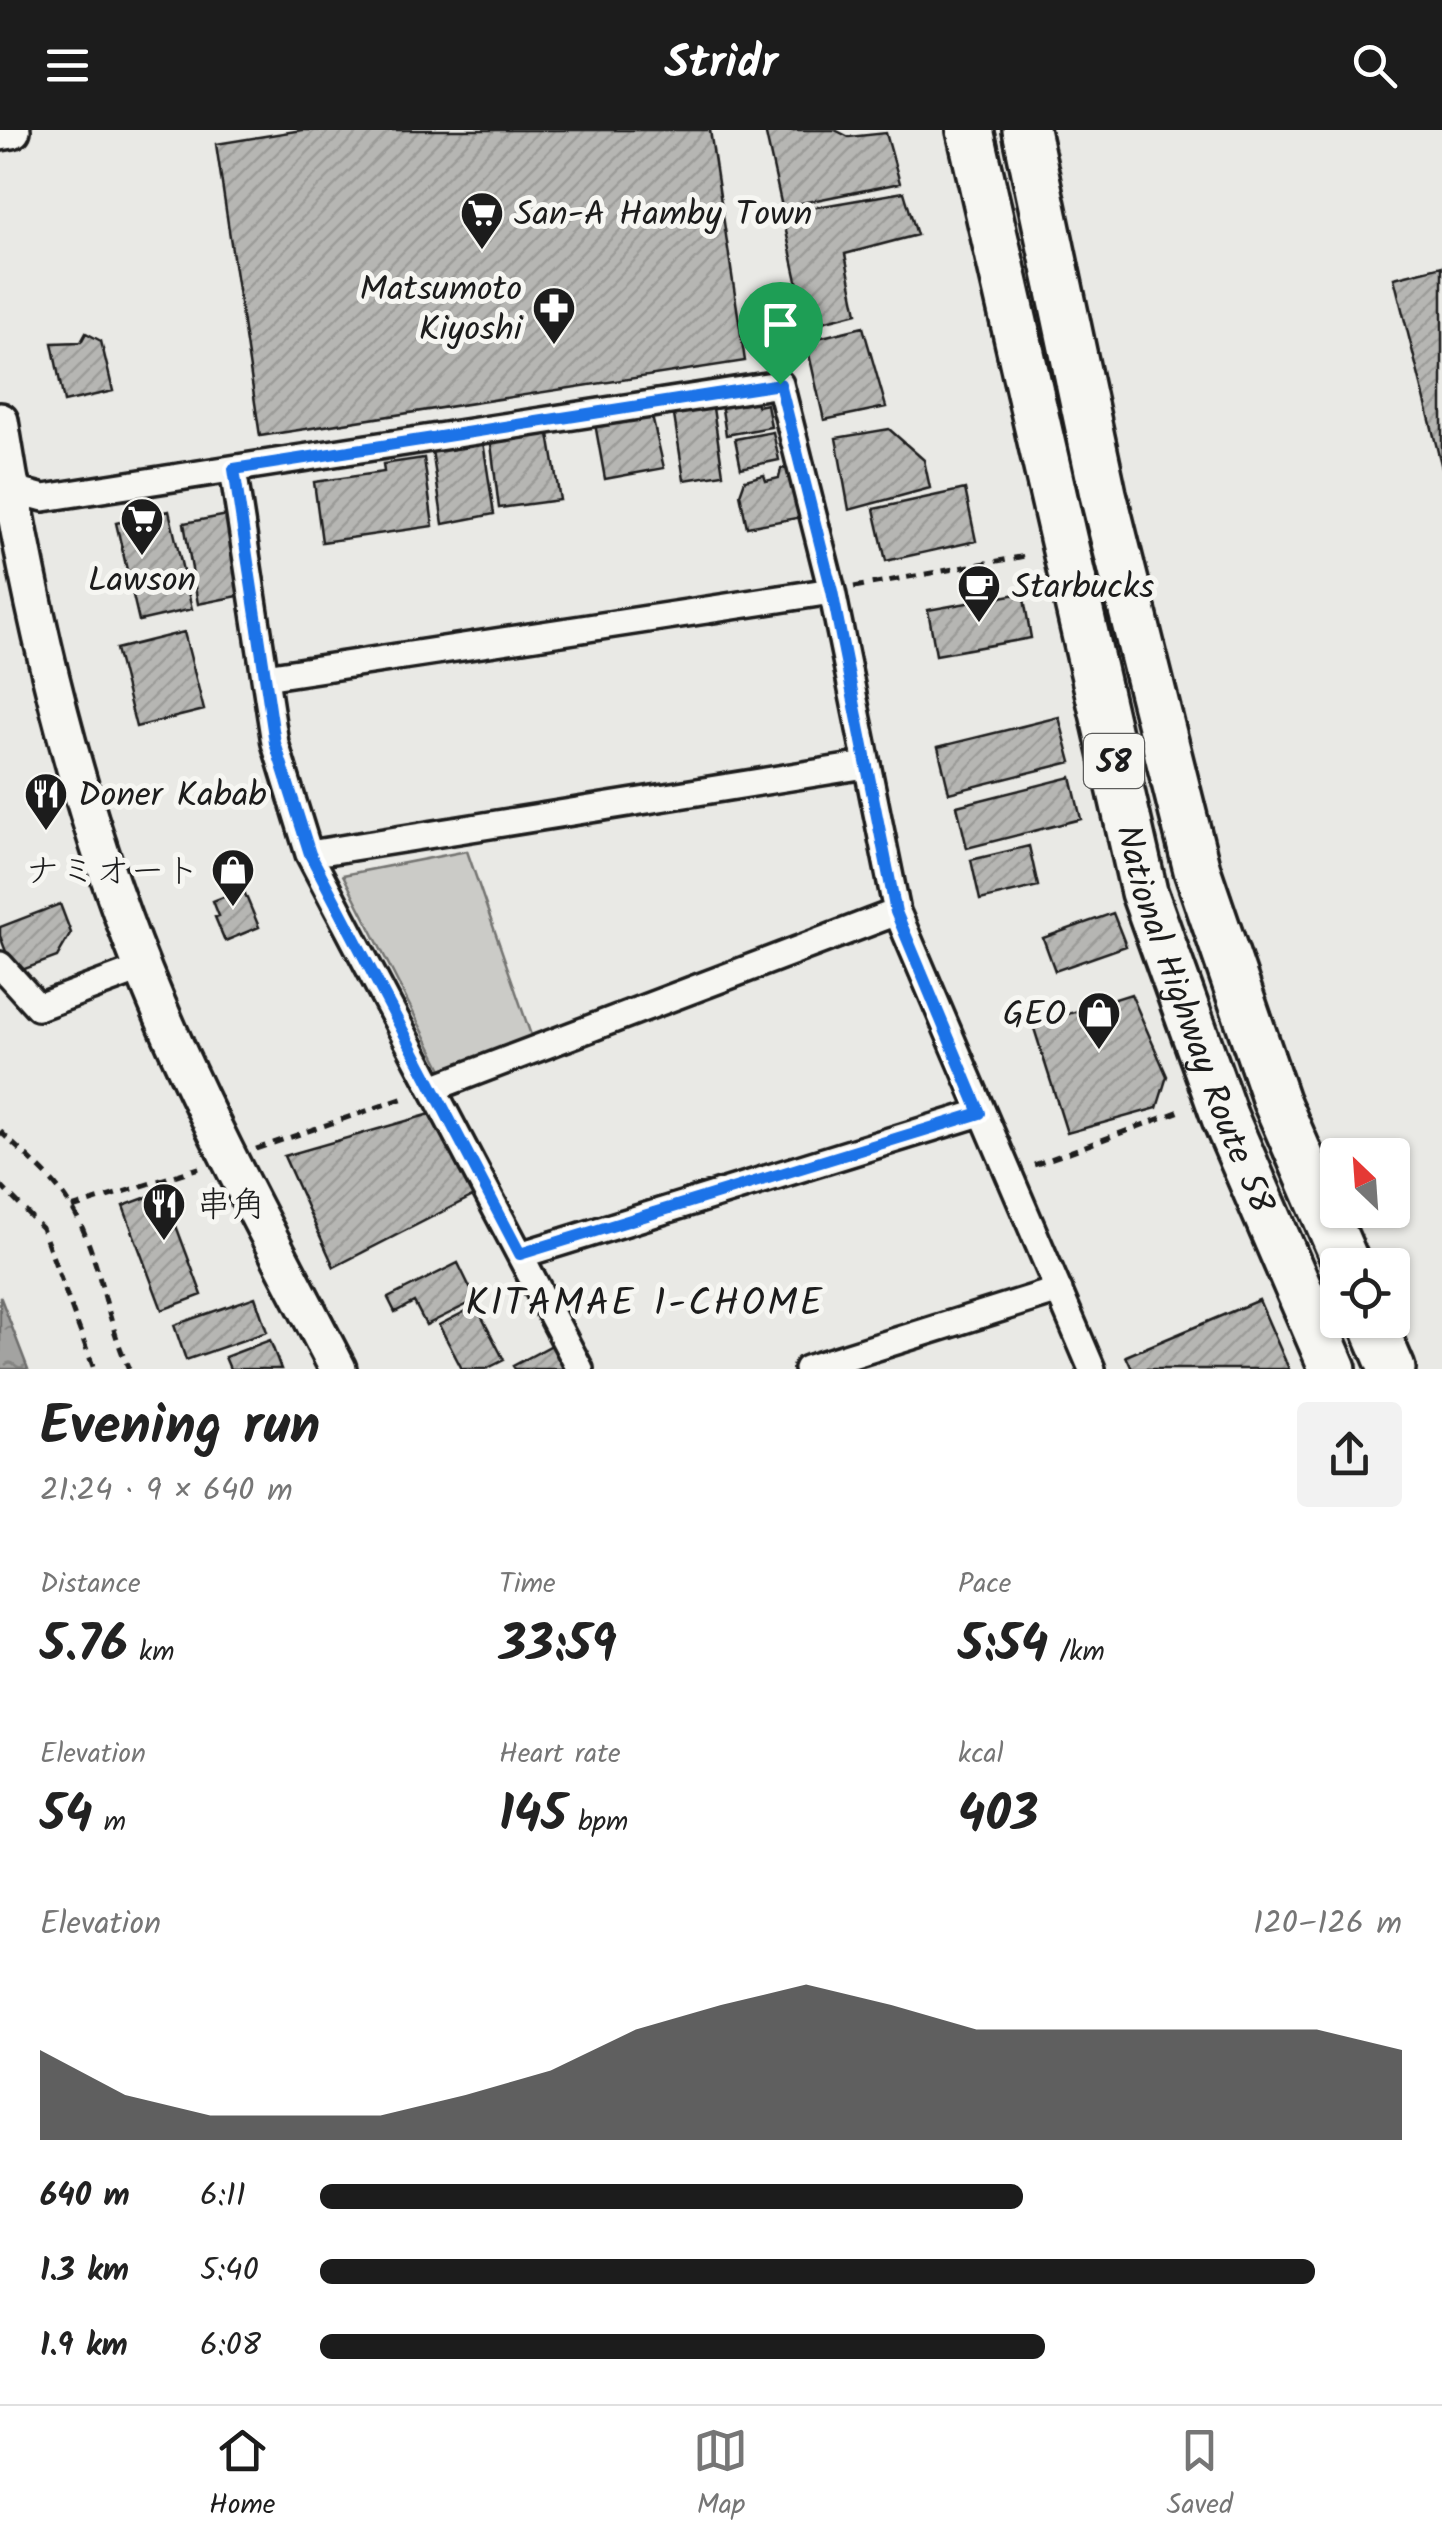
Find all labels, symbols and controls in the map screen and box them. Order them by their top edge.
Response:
text: Stridr [664,29,778,101]
icon: menu [40,38,95,93]
icon: search [1347,38,1402,93]
place label: San-A Hamby Town [514,188,812,244]
supermarket icon: San-A Hamby Town [459,190,505,251]
place label: Matsumoto Kiyoshi [360,263,524,359]
pin [738,282,823,385]
pharmacy icon: Matsumoto Kiyoshi [531,285,577,346]
icon: arrive [753,297,808,352]
supermarket icon: Lawson [119,496,165,557]
place label: Lawson [88,554,196,610]
place label: Starbucks [1012,561,1154,617]
cafe icon: Starbucks [956,563,1002,624]
road number: 58 [1084,734,1144,788]
place label: Doner Kabab [78,769,267,825]
restaurant icon: Doner Kabab [23,771,69,832]
street label: National Highway Route 58 [1099,820,1288,1224]
place label: ナミオート [25,845,200,901]
shop icon: ナミオート [210,847,256,908]
place label: GEO [1003,988,1066,1044]
shop icon: GEO [1076,990,1122,1051]
north arrow [1320,1138,1410,1228]
map controls [1320,1138,1410,1338]
place label: 串角 [196,1179,266,1235]
restaurant icon: 串角 [141,1181,187,1242]
button: locate [1320,1248,1410,1338]
district label: KITAMAE 1-CHOME [466,1275,824,1335]
text: Evening run [40,1385,320,1472]
button: share [1297,1402,1402,1507]
text: 21:24 · 9 × 640 m [40,1466,293,1517]
text: Distance [40,1562,141,1607]
text: Time [499,1562,556,1607]
text: Pace [958,1562,1011,1607]
text: 5.76 [40,1607,128,1687]
text: 33:59 [499,1607,617,1687]
text: 5:54 [958,1607,1048,1687]
text: km [128,1630,175,1675]
text: /km [1048,1630,1105,1675]
text: Elevation [40,1732,146,1777]
text: Heart rate [499,1732,621,1777]
text: kcal [958,1732,1004,1777]
text: 54 [40,1777,93,1857]
text: 145 [499,1777,567,1857]
text: 403 [958,1777,1038,1857]
text: m [93,1800,126,1845]
text: bpm [567,1800,628,1845]
text: Elevation [40,1899,161,1950]
text: 120–126 m [1253,1899,1402,1950]
text: 640 m [40,2171,130,2222]
text: 6:11 [200,2171,246,2222]
text: 1.3 km [40,2246,129,2297]
text: 5:40 [200,2246,259,2297]
text: 1.9 km [40,2321,128,2372]
text: 6:08 [200,2321,261,2372]
tab: Home [209,2423,275,2528]
tab: Map [693,2423,748,2528]
tab: Saved [1167,2423,1233,2528]

